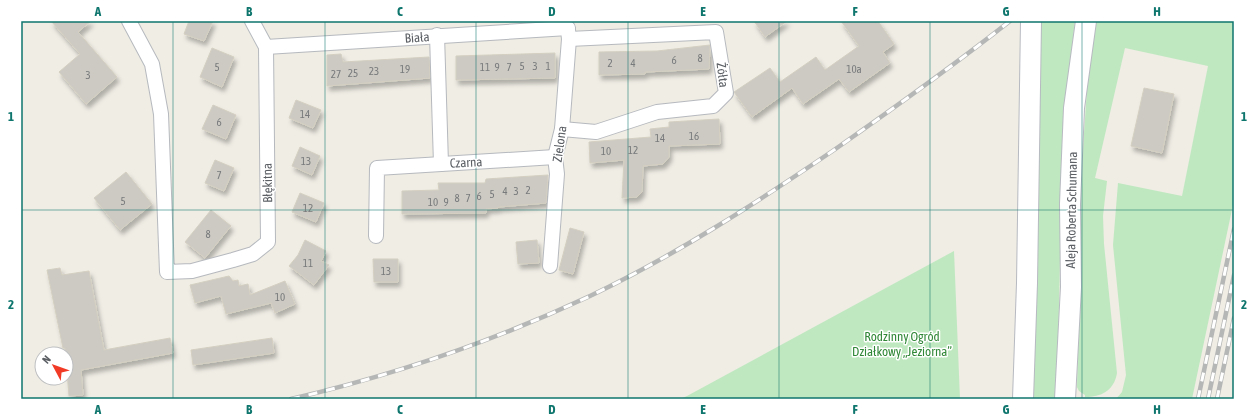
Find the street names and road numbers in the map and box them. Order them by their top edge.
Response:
street label: Biała [404,29,430,46]
street label: Żółta [714,62,731,88]
street label: Zielona [550,125,569,163]
street label: Aleja Roberta Schumana [1063,151,1080,269]
street label: Czarna [449,154,483,171]
street label: Błękitna [260,163,275,203]

